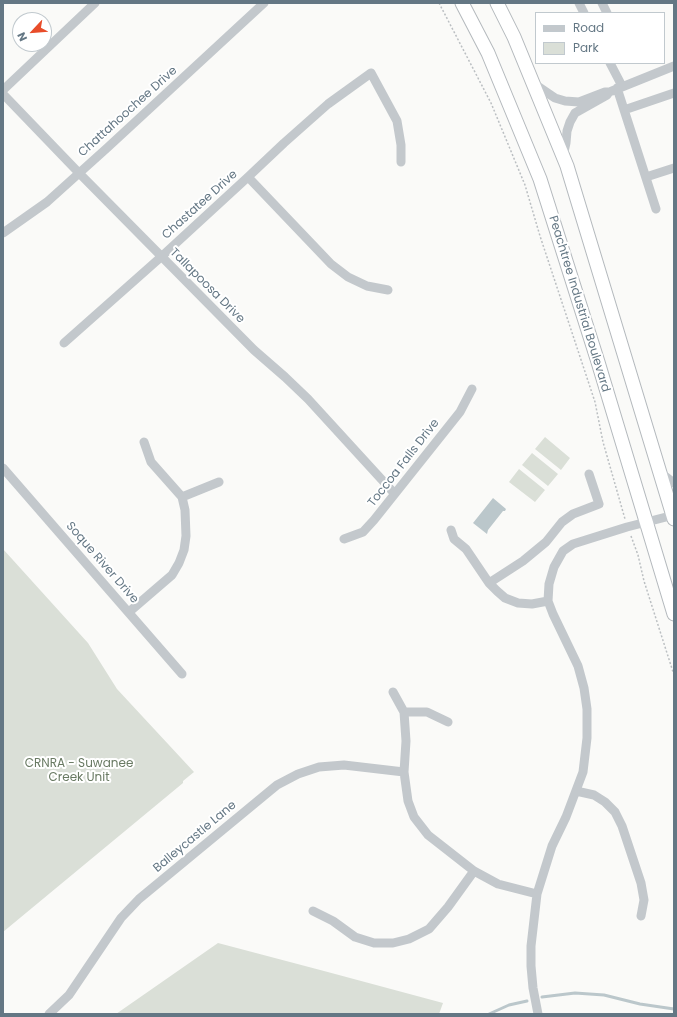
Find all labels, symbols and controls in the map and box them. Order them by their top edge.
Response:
north arrow [12,12,52,52]
legend [535,12,665,64]
text: Road [573,19,604,36]
text: N [13,30,31,44]
text: Park [573,39,599,56]
street label: Chattahoochee Drive [76,64,180,160]
street label: Chastatee Drive [159,167,241,243]
street label: Peachtree Industrial Boulevard [545,214,613,394]
street label: Tallapoosa Drive [167,246,247,326]
street label: Toccoa Falls Drive [365,416,443,510]
street label: Soque River Drive [63,519,141,607]
park label: CRNRA - Suwanee Creek Unit [25,757,133,785]
street label: Balleycastle Lane [151,798,239,876]

